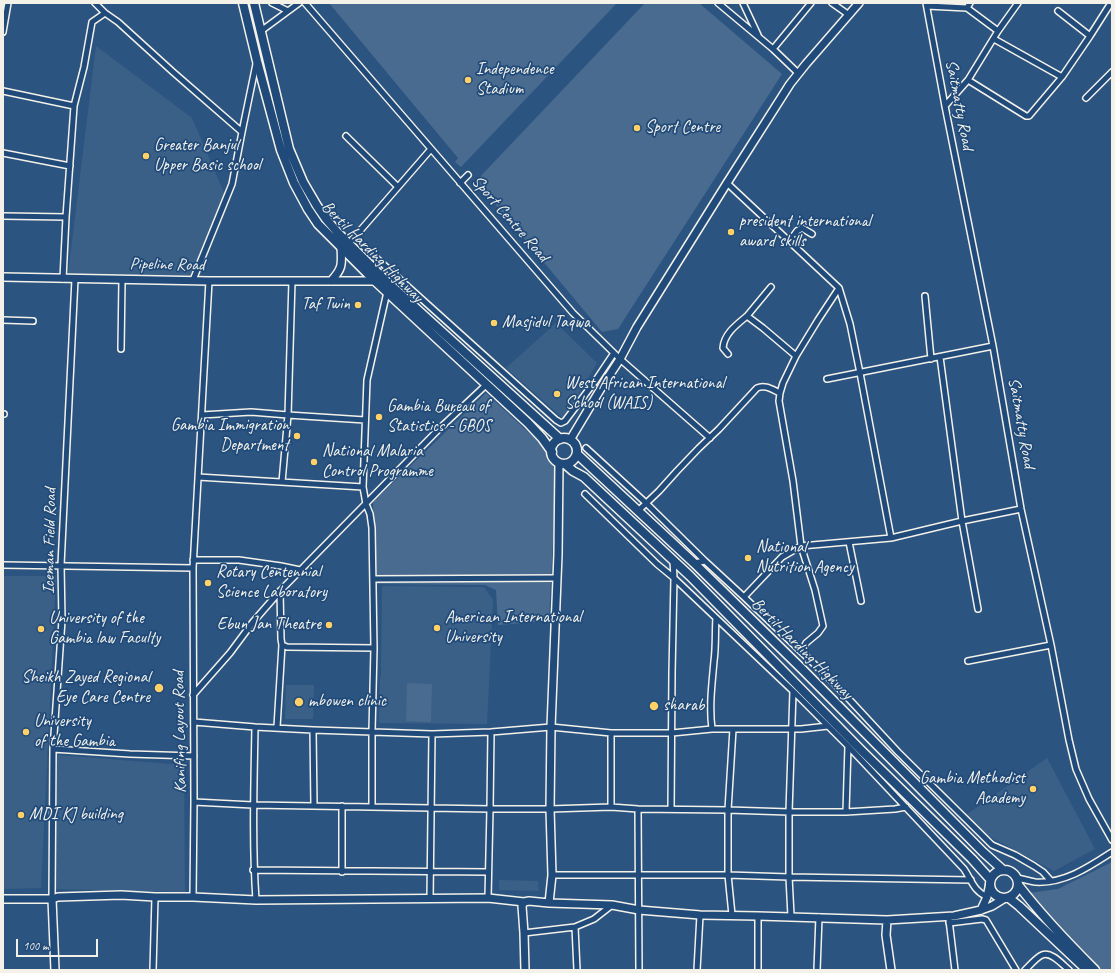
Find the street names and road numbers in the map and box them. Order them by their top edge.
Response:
street label: Saitmatty Road [940,58,978,152]
street label: Sport Centre Road [467,172,553,266]
street label: Bertil Harding Highway [317,197,427,307]
street label: Pipeline Road [129,254,205,276]
street label: Saitmatty Road [1003,376,1039,470]
street label: Iceman Field Road [39,488,61,594]
street label: Bertil Harding Highway [747,594,857,704]
street label: Kanifing Layout Road [169,671,191,793]

